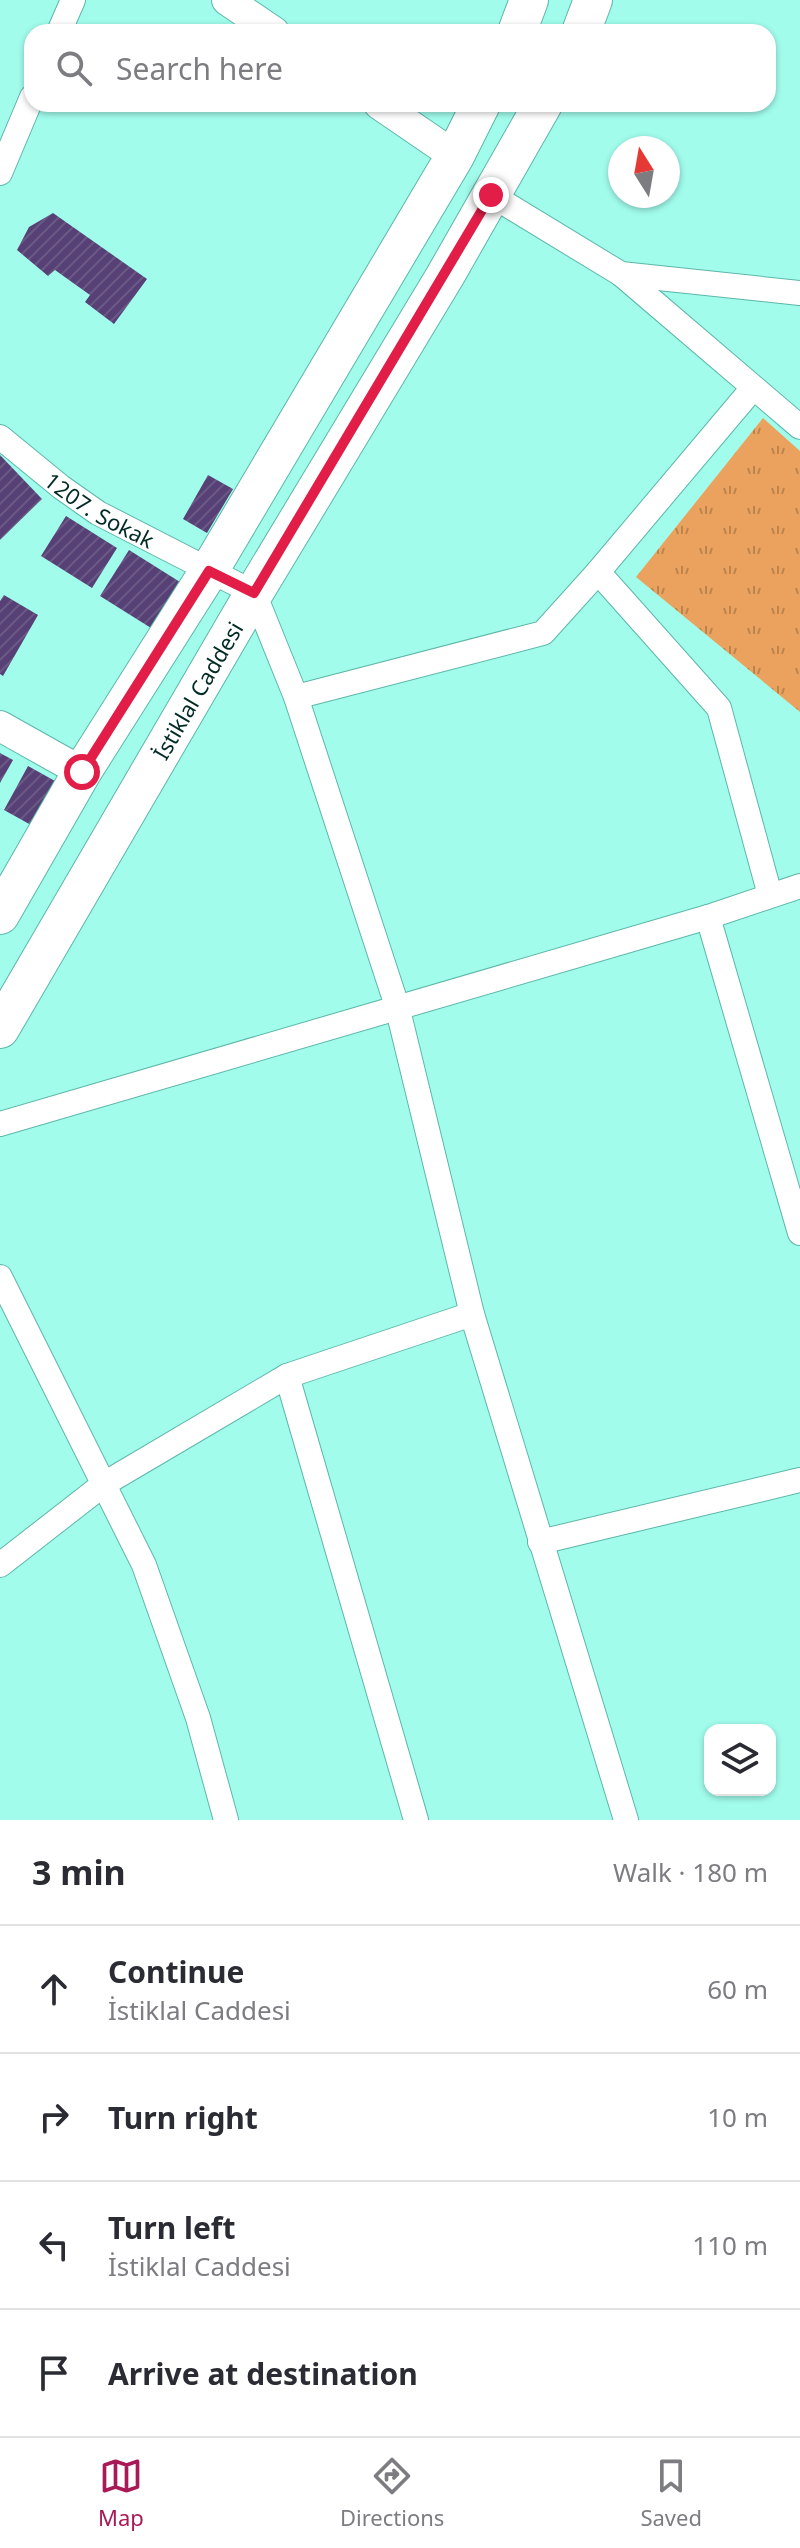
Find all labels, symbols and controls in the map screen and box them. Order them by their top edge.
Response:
search box [24,24,776,112]
icon: search [52,46,96,90]
text: Search here [116,48,283,89]
north arrow [608,136,680,208]
route end [473,177,509,213]
street label: 1207. Sokak [39,465,160,555]
street label: İstiklal Caddesi [145,616,249,765]
route start [64,754,100,790]
map controls [704,1724,776,1796]
button: layers [704,1724,776,1796]
text: 3 min [32,1849,126,1895]
text: Walk · 180 m [613,1854,768,1890]
text: Continue [108,1951,244,1992]
icon: ahead [32,1967,76,2011]
text: 60 m [707,1971,768,2007]
text: İstiklal Caddesi [108,1992,291,2028]
icon: right [32,2095,76,2139]
text: Turn right [108,2097,258,2138]
text: 10 m [707,2099,768,2135]
text: Turn left [108,2207,236,2248]
icon: left [32,2223,76,2267]
text: 110 m [692,2227,768,2263]
text: İstiklal Caddesi [108,2248,291,2284]
icon: arrive [32,2351,76,2395]
text: Arrive at destination [108,2353,418,2394]
tab: Map [98,2454,144,2532]
tab: Directions [340,2454,444,2532]
tab: Saved [640,2454,702,2532]

